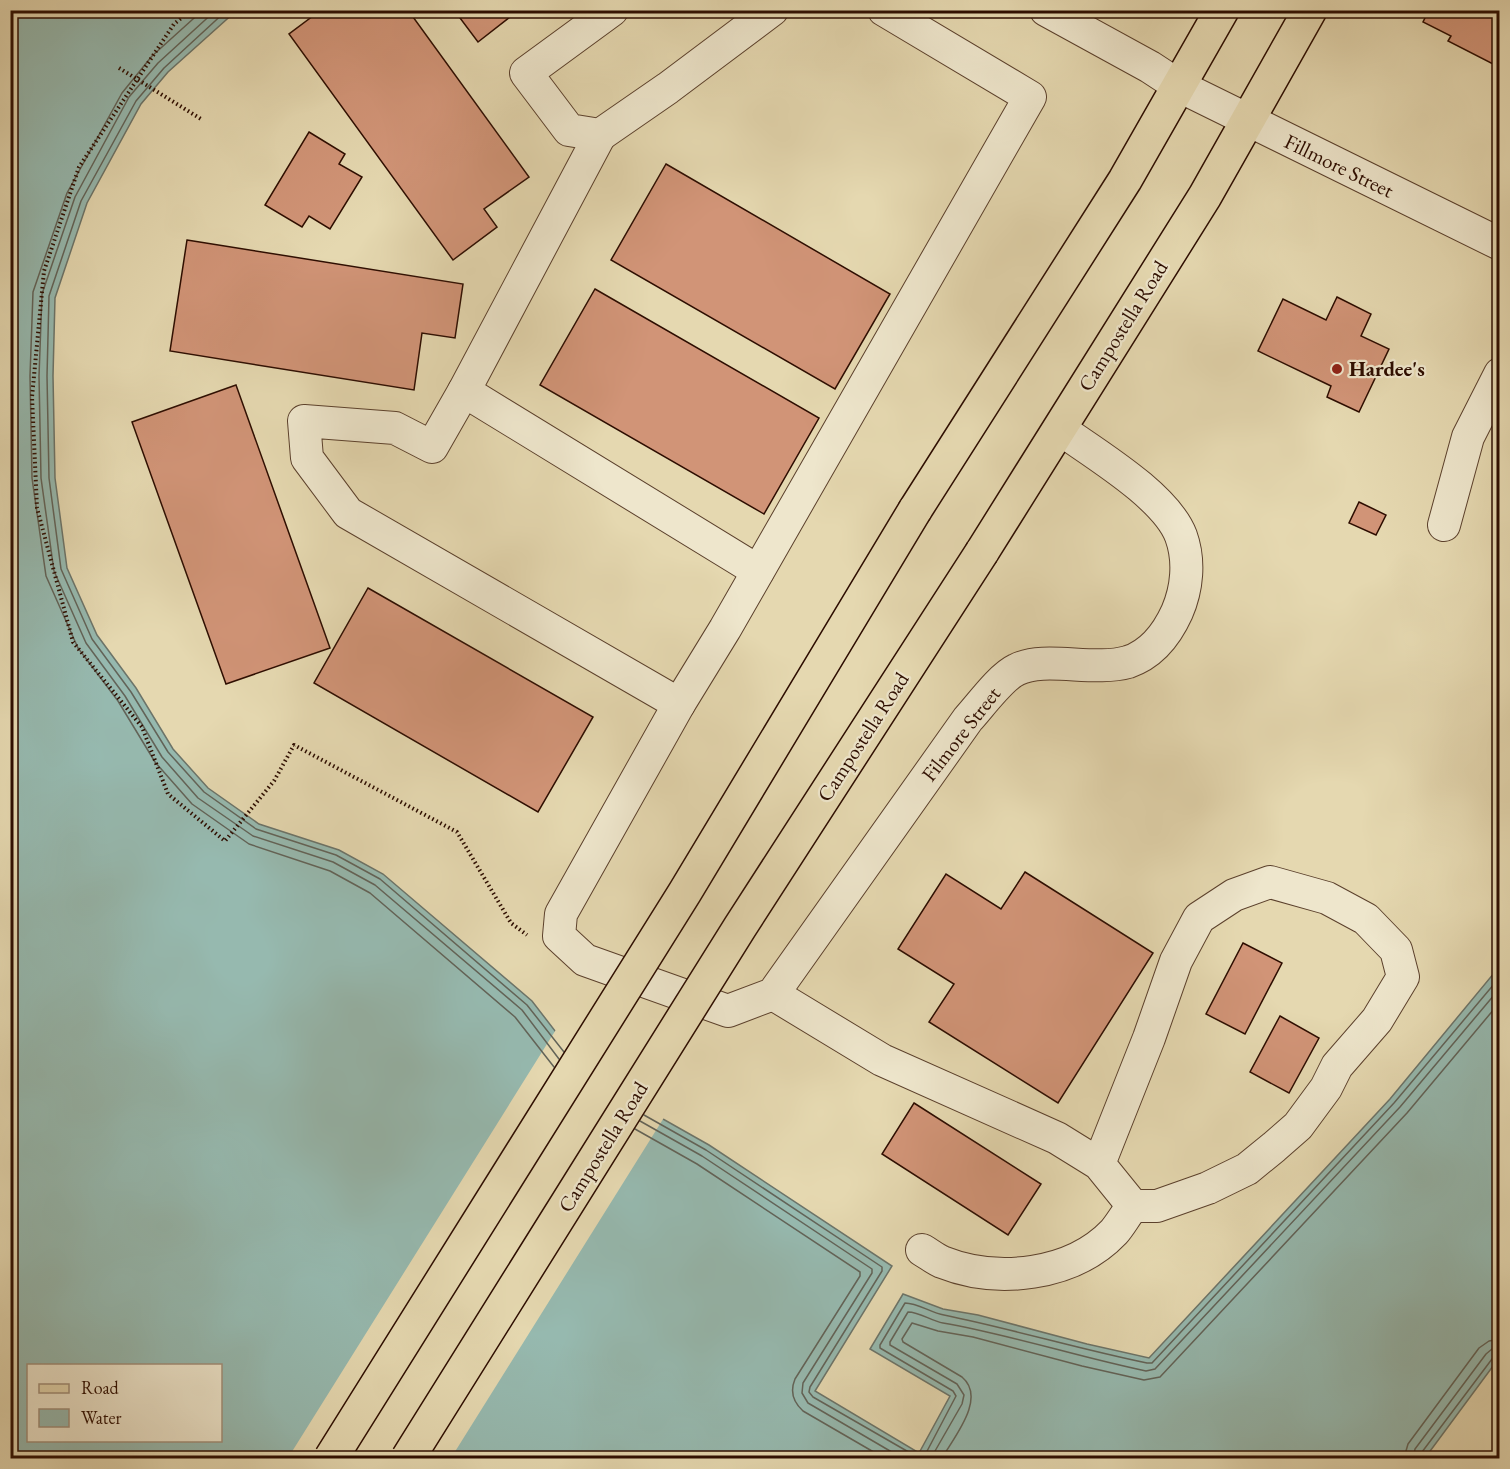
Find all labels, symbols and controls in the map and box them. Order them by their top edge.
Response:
street label: Fillmore Street [1280,127,1399,204]
street label: Campostella Road [1072,255,1174,396]
place label: Hardee's [1349,355,1425,382]
marker: Hardee's [1330,362,1344,376]
street label: Campostella Road [811,667,915,807]
street label: Filmore Street [915,680,1006,787]
street label: Campostella Road [552,1076,654,1217]
legend [27,1364,222,1442]
text: Road [81,1376,120,1399]
text: Water [81,1406,122,1429]

